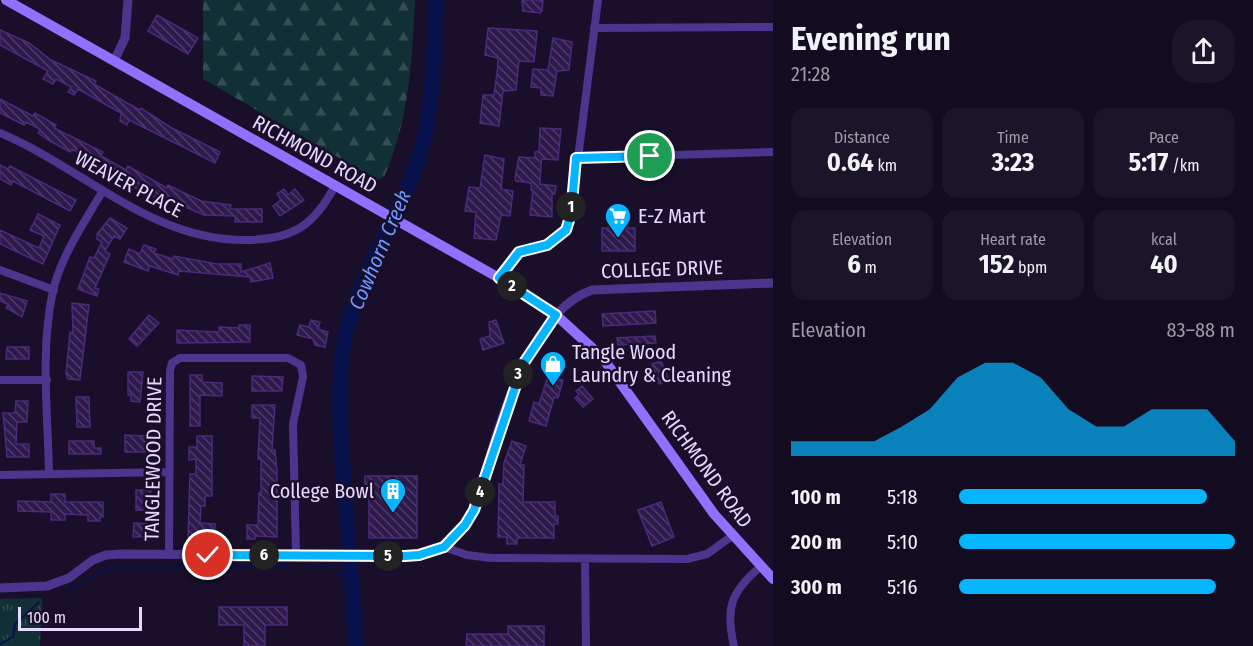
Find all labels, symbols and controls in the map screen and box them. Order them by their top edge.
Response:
text: Evening run [791,19,951,59]
button: share [1172,20,1235,83]
text: 21:28 [791,62,830,86]
street label: RICHMOND ROAD [249,110,381,198]
text: Distance [834,128,890,147]
text: Time [997,128,1029,147]
text: Pace [1149,128,1179,147]
pin [624,130,675,181]
icon: arrive [633,139,666,172]
street label: WEAVER PLACE [71,145,187,223]
text: 0.64 [827,147,874,178]
text: 3:23 [992,147,1034,178]
text: 5:17 [1129,147,1168,178]
text: km [874,156,897,175]
text: /km [1168,156,1199,175]
water label: Cowhorn Creek [343,186,417,314]
pin: 1 [556,192,586,222]
text: 1 [568,197,574,216]
supermarket icon: E-Z Mart [603,201,633,239]
place label: E-Z Mart [638,204,706,228]
text: Elevation [832,230,892,249]
text: Heart rate [980,230,1046,249]
text: kcal [1151,230,1177,249]
text: 6 [847,249,861,280]
text: 152 [979,249,1014,280]
text: 40 [1150,249,1178,280]
street label: COLLEGE DRIVE [601,255,723,283]
text: m [861,258,877,277]
text: bpm [1014,258,1047,277]
pin: 2 [497,271,527,301]
text: 2 [508,276,516,295]
text: Elevation [791,318,866,342]
text: 83–88 m [1166,318,1235,342]
place label: Tangle Wood Laundry & Cleaning [572,340,732,387]
shop icon: Tangle Wood Laundry & Cleaning [538,349,568,387]
pin: 3 [503,359,533,389]
text: 3 [514,364,522,383]
street label: TANGLEWOOD DRIVE [140,377,166,541]
street label: RICHMOND ROAD [657,406,757,532]
building icon: College Bowl [378,476,408,514]
pin: 4 [465,477,495,507]
place label: College Bowl [270,479,374,503]
text: 4 [476,482,484,501]
text: 100 m [791,485,841,509]
text: 5:18 [887,485,917,509]
pin [182,529,233,580]
text: 200 m [791,530,842,554]
text: 5:10 [887,530,918,554]
icon: check [191,538,224,571]
pin: 6 [249,540,279,570]
pin: 5 [373,541,403,571]
text: 6 [260,545,268,564]
text: 5 [384,546,392,565]
text: 300 m [791,575,842,599]
text: 5:16 [887,575,917,599]
scale bar [18,604,142,632]
text: 100 m [27,608,66,627]

